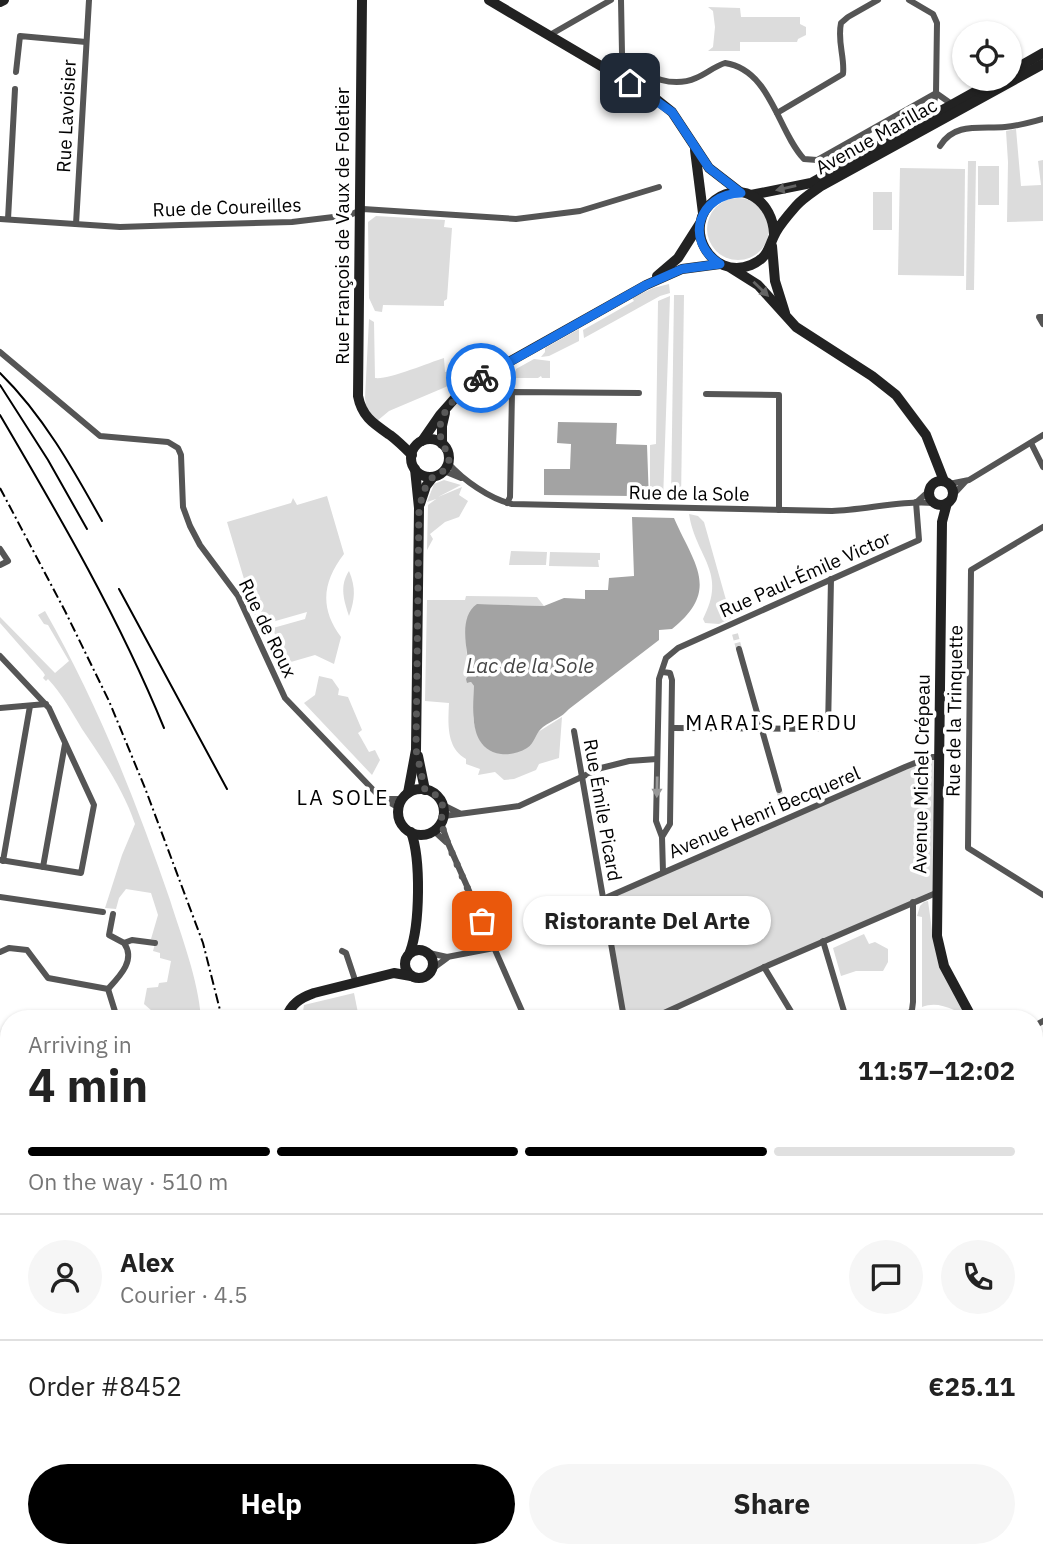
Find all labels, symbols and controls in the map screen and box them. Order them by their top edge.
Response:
map controls [952,21,1022,91]
button: locate [952,21,1022,91]
pin [600,53,660,113]
street label: Rue Lavoisier [51,59,81,173]
icon: home [611,64,649,102]
street label: Rue François de Vaux de Foletier [330,87,354,365]
street label: Avenue Marillac [811,93,941,179]
one-way arrow [775,183,797,194]
street label: Rue de Coureilles [152,192,302,222]
one-way arrow [752,281,769,298]
courier [446,343,516,413]
icon: bike [462,359,500,397]
street label: Rue de la Sole [628,480,750,506]
street label: Rue Paul-Émile Victor [715,525,895,623]
street label: Rue de Roux [234,575,302,682]
street label: Rue de la Trinquette [941,625,967,797]
water label: Lac de la Sole [466,651,594,679]
street label: Avenue Michel Crépeau [907,674,935,874]
district label: MARAIS PERDU [685,708,859,736]
street label: Rue Émile Picard [579,737,627,883]
street label: Avenue Henri Becquerel [665,761,863,863]
one-way arrow [651,777,662,799]
district label: LA SOLE [296,783,390,811]
pin [452,891,512,951]
callout: Ristorante Del Arte [524,897,772,946]
icon: bag [463,902,501,940]
text: Ristorante Del Arte [544,905,750,935]
text: Arriving in [28,1029,132,1059]
text: 11:57–12:02 [858,1053,1015,1087]
text: 4 min [28,1055,148,1115]
text: On the way · 510 m [28,1166,228,1196]
button: person [28,1240,102,1314]
button: chat [849,1240,923,1314]
button: phone [941,1240,1015,1314]
text: Alex [120,1245,174,1279]
text: Courier · 4.5 [120,1279,248,1309]
text: Order #8452 [28,1369,182,1403]
text: €25.11 [928,1369,1015,1403]
button: Help [28,1464,515,1544]
button: Share [529,1464,1015,1544]

